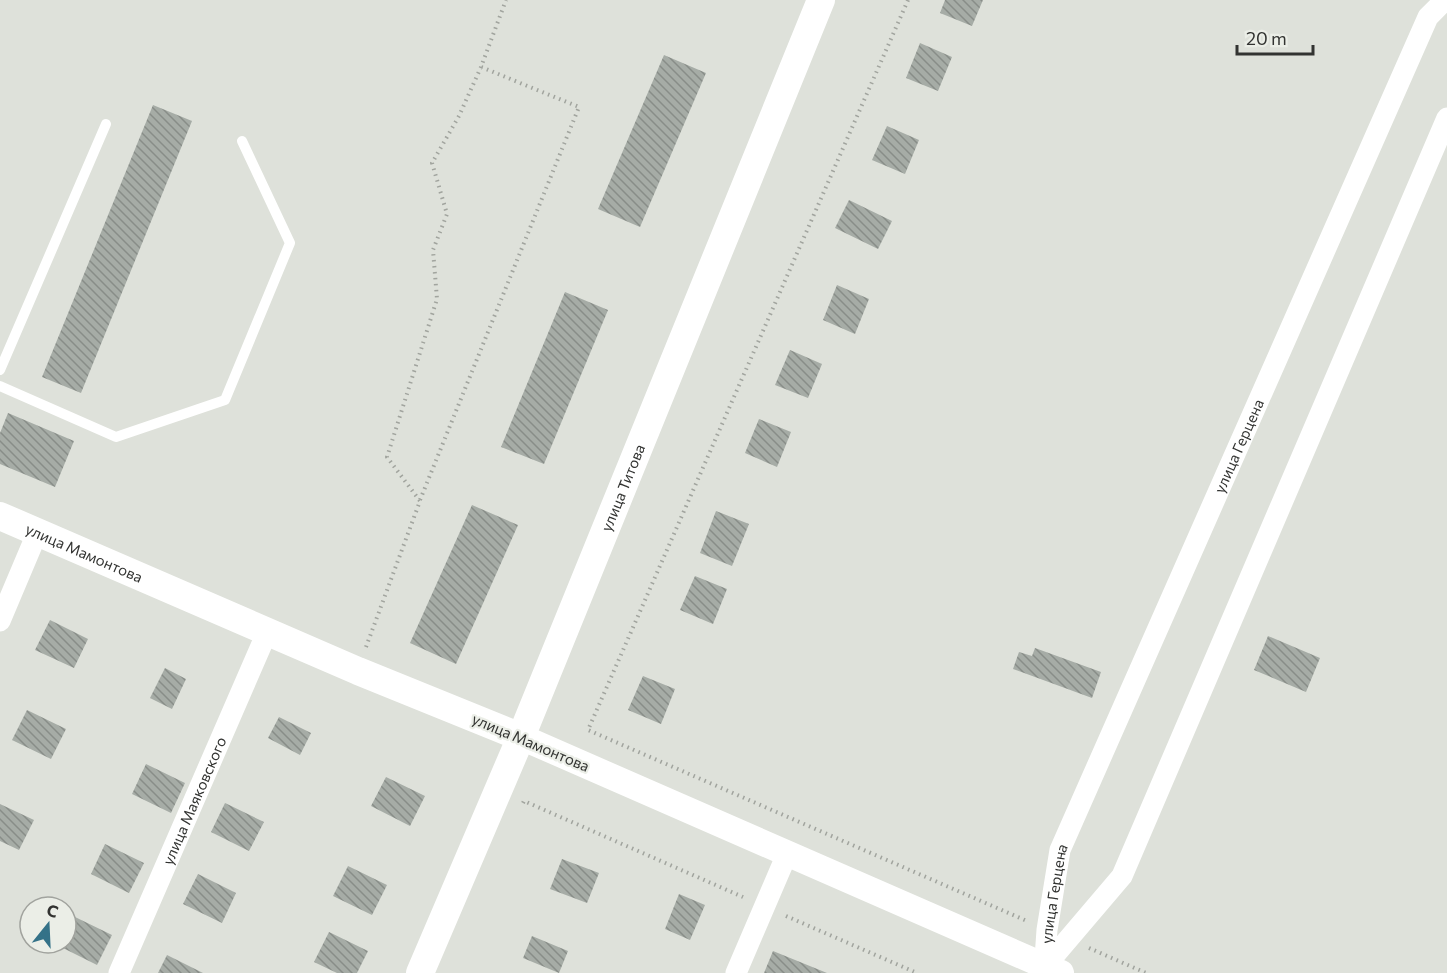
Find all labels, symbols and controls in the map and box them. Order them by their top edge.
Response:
scale bar [1237,18,1314,56]
text: 20 m [1246,27,1287,49]
street label: улица Герцена [1210,396,1267,496]
street label: улица Титова [597,441,648,534]
street label: улица Мамонтова [23,519,146,586]
street label: улица Мамонтова [470,709,592,775]
street label: улица Маяковского [158,734,230,867]
street label: улица Герцена [1037,841,1071,944]
north arrow [18,895,78,955]
text: С [45,900,61,921]

